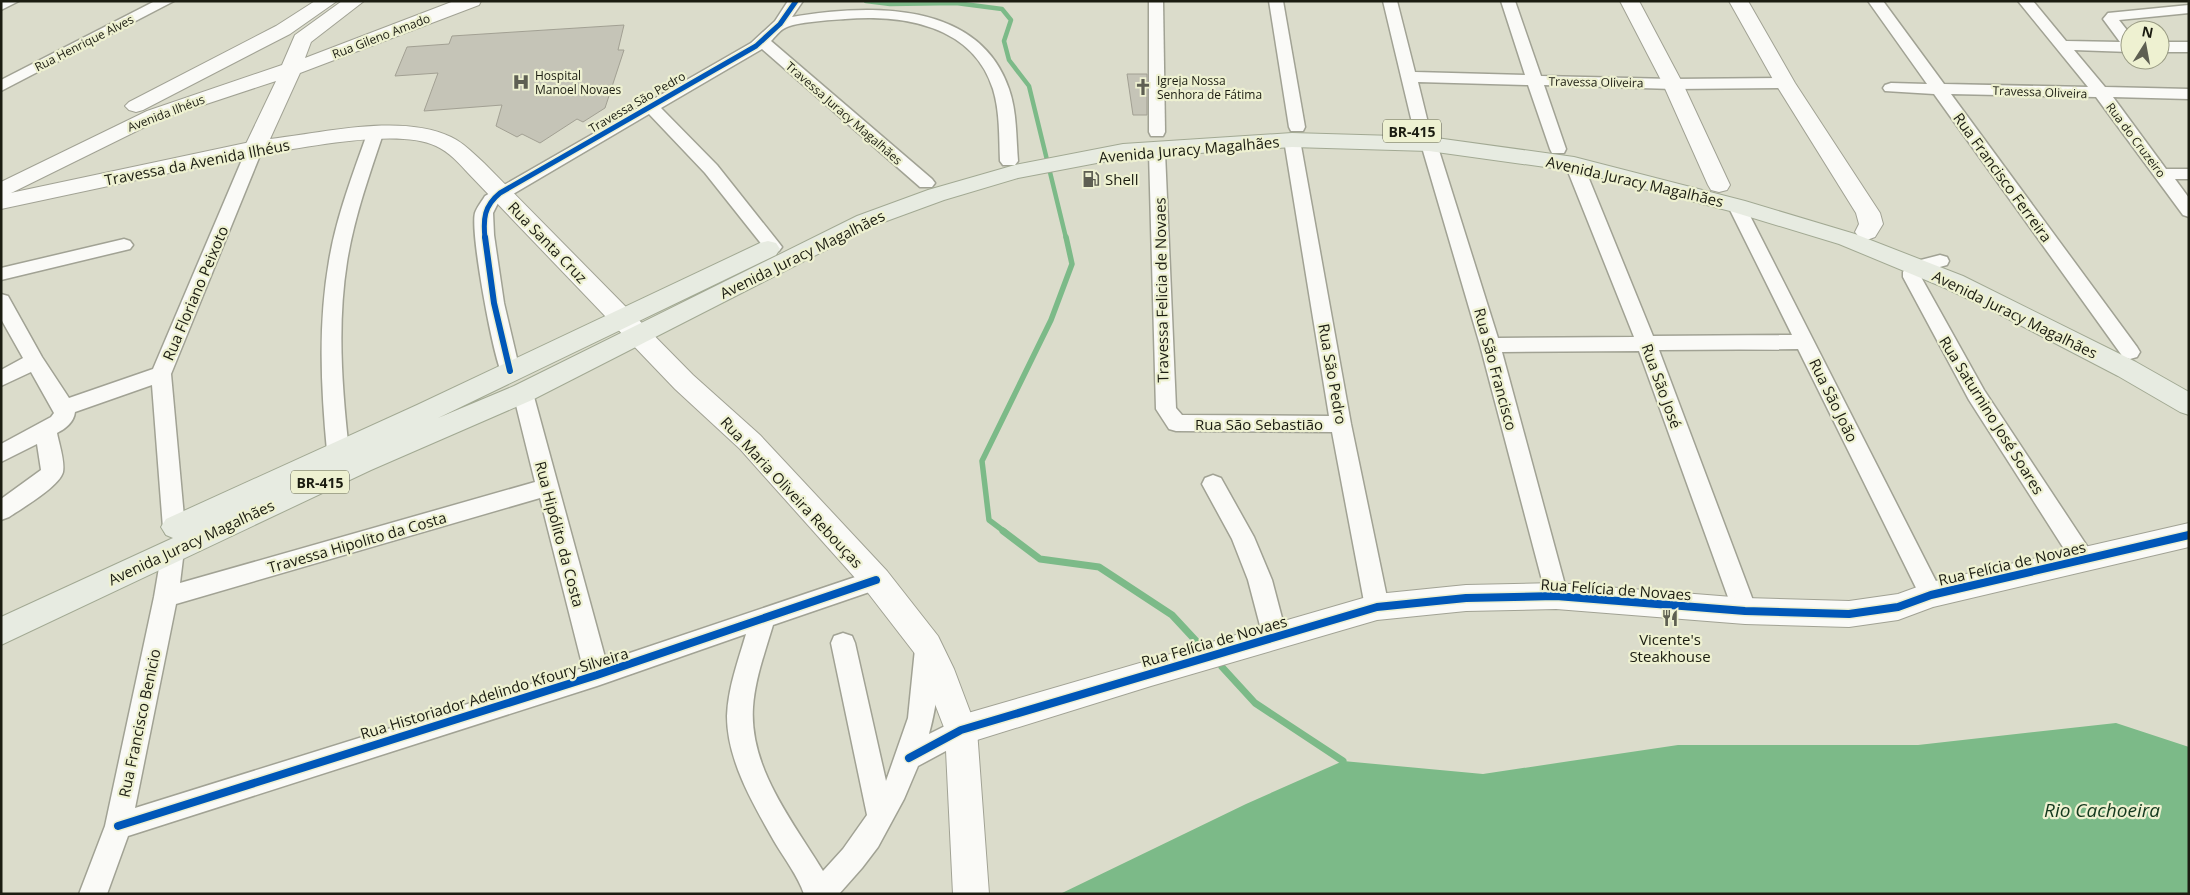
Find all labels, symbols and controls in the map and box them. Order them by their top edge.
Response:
street label: Rua Gileno Amado [330,9,432,63]
street label: Rua Henrique Alves [32,11,137,75]
north arrow [2120,20,2170,70]
text: N [2140,21,2155,42]
street label: Travessa Juracy Magalhães [782,58,906,169]
place label: Hospital Manoel Novaes [535,67,622,98]
street label: Travessa São Pedro [585,67,689,137]
hospital icon: Hospital Manoel Novaes [511,72,531,92]
place label: Igreja Nossa Senhora de Fátima [1157,72,1262,103]
street label: Travessa Oliveira [1548,73,1644,91]
church icon: Igreja Nossa Senhora de Fátima [1133,77,1153,97]
street label: Travessa Oliveira [1992,82,2088,102]
street label: Avenida Ilhéus [125,90,207,136]
street label: Rua do Cruzeiro [2102,99,2170,181]
street label: Rua Francisco Ferreira [1949,108,2057,246]
road number: BR-415 [1383,120,1441,142]
street label: Avenida Juracy Magalhães [1098,131,1280,167]
street label: Travessa da Avenida Ilhéus [103,134,291,190]
street label: Avenida Juracy Magalhães [1544,151,1726,211]
fuel station icon: Shell [1081,169,1101,189]
place label: Shell [1105,169,1138,189]
street label: Rua Santa Cruz [504,197,592,287]
street label: Travessa Felicia de Novaes [1149,197,1173,383]
street label: Avenida Juracy Magalhães [716,205,888,303]
street label: Rua Floriano Peixoto [158,223,232,363]
street label: Avenida Juracy Magalhães [1929,265,2101,363]
street label: Rua São Francisco [1470,306,1522,432]
street label: Rua São Pedro [1314,322,1352,426]
street label: Rua Saturnino José Soares [1935,332,2049,498]
street label: Rua São José [1637,341,1687,431]
street label: Rua São João [1805,355,1863,445]
street label: Rua Maria Oliveira Rebouças [717,412,867,572]
street label: Rua São Sebastião [1195,414,1323,434]
street label: Rua Hipólito da Costa [531,459,589,609]
road number: BR-415 [291,471,349,494]
street label: Avenida Juracy Magalhães [105,495,277,589]
street label: Travessa Hipolito da Costa [265,507,449,577]
street label: Rua Felícia de Novaes [1936,536,2088,590]
street label: Rua Felícia de Novaes [1540,574,1692,604]
restaurant icon: Vicente's Steakhouse [1660,608,1680,628]
street label: Rua Felícia de Novaes [1139,611,1289,671]
place label: Vicente's Steakhouse [1629,629,1711,666]
street label: Rua Historiador Adelindo Kfoury Silveira [357,643,631,743]
street label: Rua Francisco Benicio [113,647,165,799]
water label: Rio Cachoeira [2044,797,2160,823]

